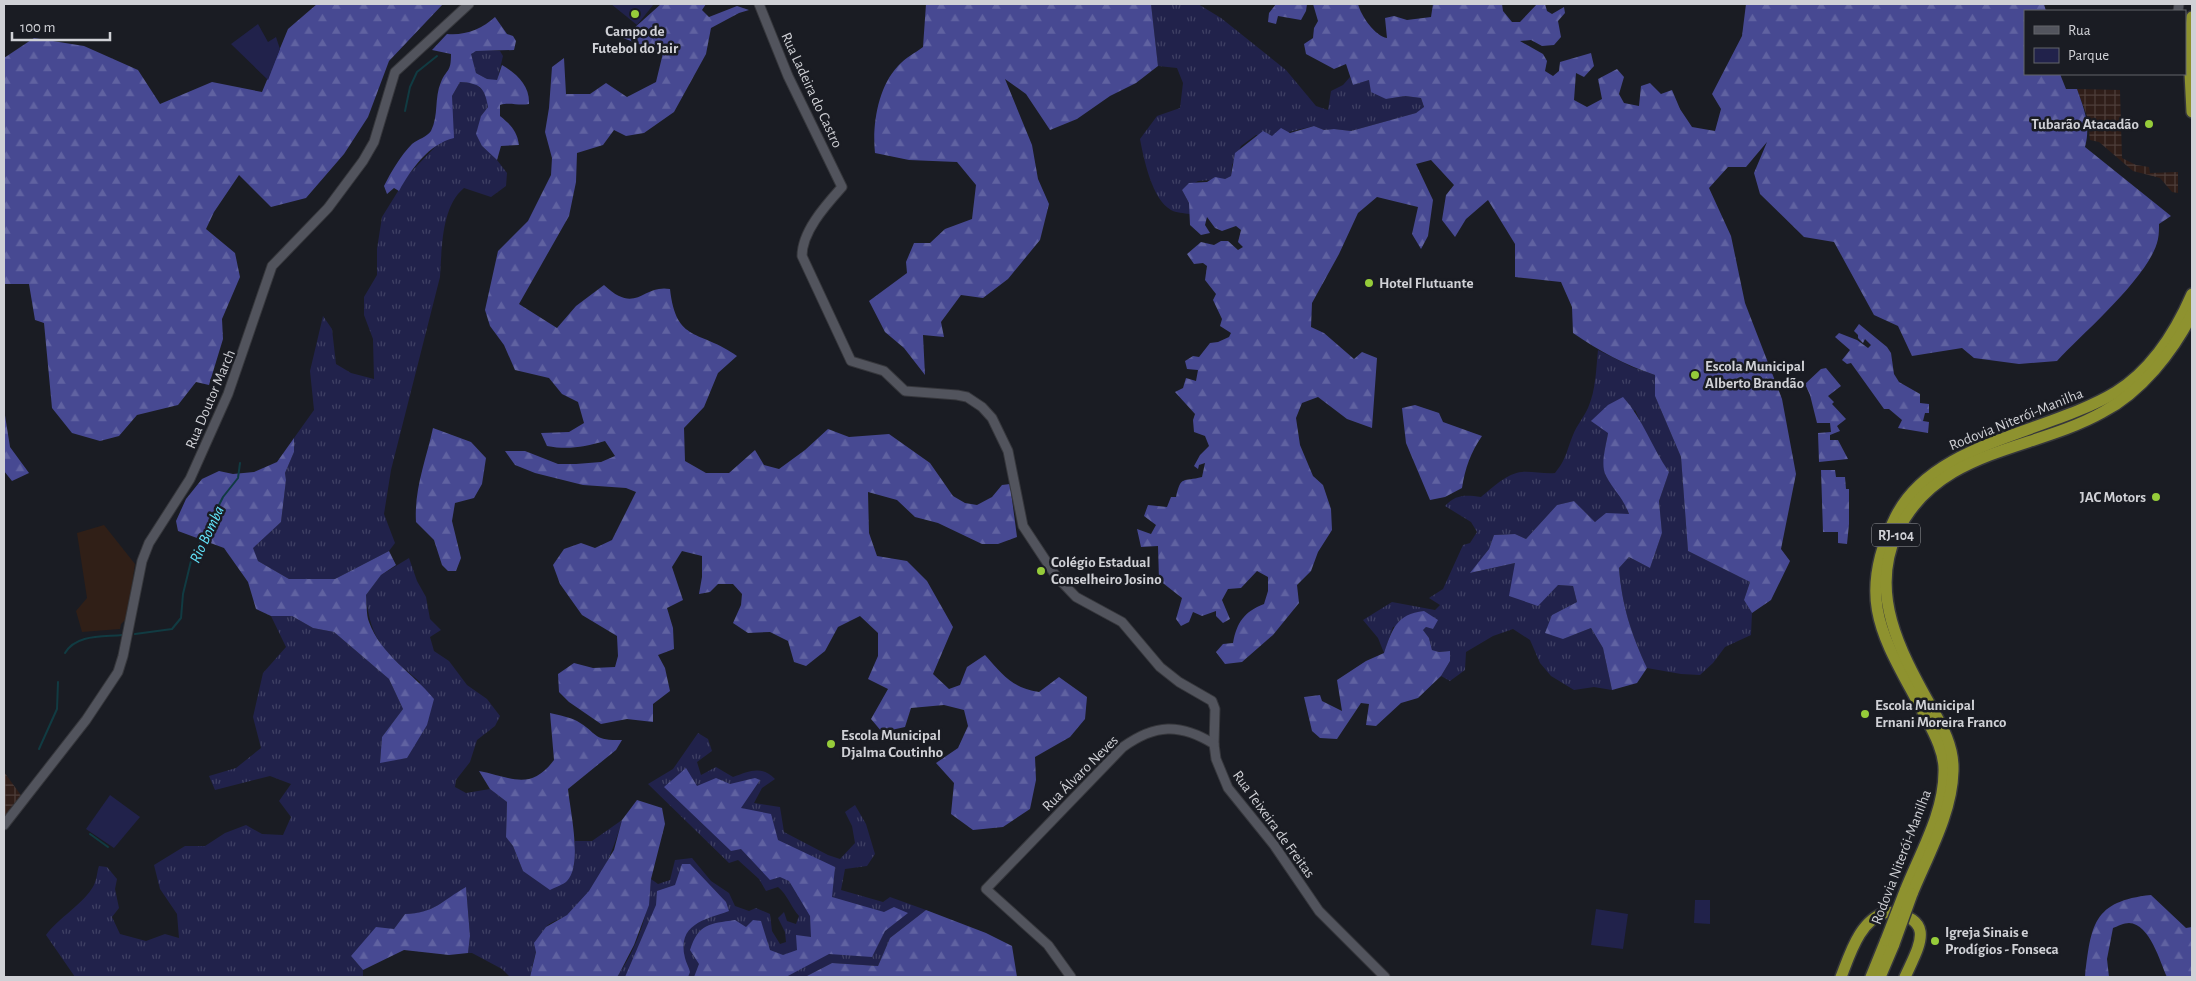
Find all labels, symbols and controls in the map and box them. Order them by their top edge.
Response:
marker: Campo de Futebol do Jair [629,8,641,20]
scale bar [12,10,110,42]
legend [2024,10,2186,75]
text: 100 m [20,20,55,35]
text: Rua [2068,23,2091,38]
place label: Campo de Futebol do Jair [592,24,679,56]
street label: Rua Ladeira do Castro [778,30,845,150]
text: Parque [2068,48,2109,63]
place label: Tubarão Atacadão [2031,117,2139,132]
marker: Tubarão Atacadão [2143,118,2155,130]
place label: Hotel Flutuante [1379,276,1474,291]
marker: Hotel Flutuante [1363,277,1375,289]
street label: Rua Doutor March [183,348,238,451]
place label: Escola Municipal Alberto Brandão [1705,359,1805,391]
marker: Escola Municipal Alberto Brandão [1689,369,1701,381]
street label: Rodovia Niterói-Manilha [1947,386,2085,453]
place label: JAC Motors [2080,490,2146,505]
marker: JAC Motors [2150,491,2162,503]
water label: Rio Bomba [187,503,227,565]
road number: RJ-104 [1872,524,1920,546]
place label: Colégio Estadual Conselheiro Josino [1051,555,1162,587]
marker: Colégio Estadual Conselheiro Josino [1035,565,1047,577]
place label: Escola Municipal Ernani Moreira Franco [1875,698,2006,730]
marker: Escola Municipal Ernani Moreira Franco [1859,708,1871,720]
place label: Escola Municipal Djalma Coutinho [841,728,943,760]
street label: Rua Álvaro Neves [1038,731,1121,814]
marker: Escola Municipal Djalma Coutinho [825,738,837,750]
street label: Rua Teixeira de Freitas [1230,768,1317,881]
street label: Rodovia Niterói-Manilha [1869,788,1934,927]
place label: Igreja Sinais e Prodígios - Fonseca [1945,925,2059,957]
marker: Igreja Sinais e Prodígios - Fonseca [1929,935,1941,947]

